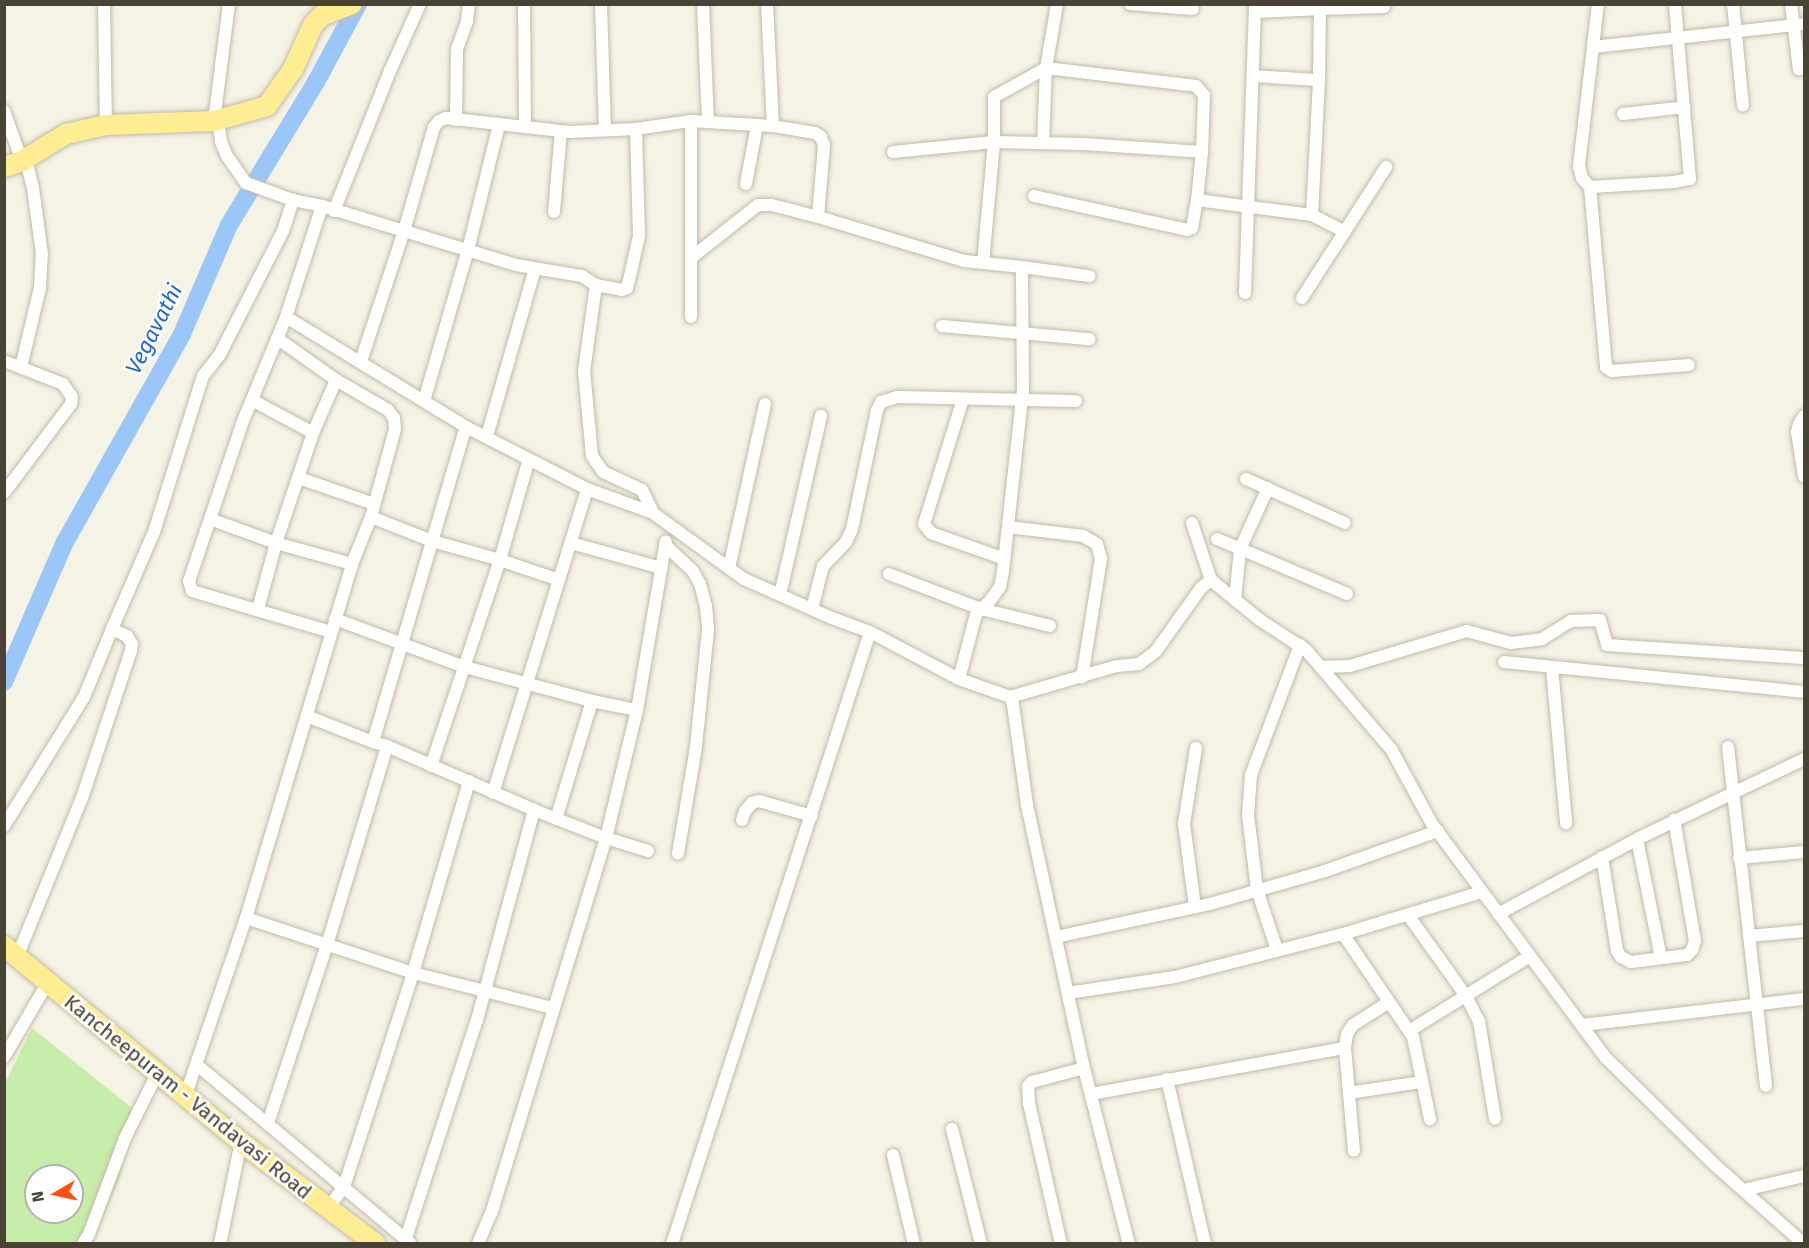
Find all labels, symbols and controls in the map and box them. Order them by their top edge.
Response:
water label: Vegavathi [120,279,188,379]
street label: Kancheepuram - Vandavasi Road [59,989,317,1205]
north arrow [24,1164,84,1224]
text: N [27,1190,48,1203]

